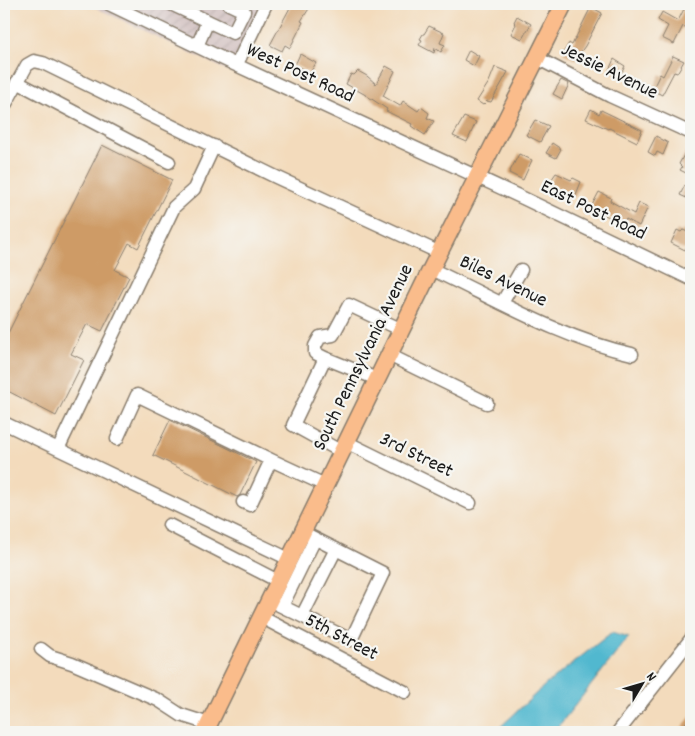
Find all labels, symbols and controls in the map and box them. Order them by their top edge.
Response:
street label: Jessie Avenue [556,36,662,108]
street label: West Post Road [241,37,359,111]
street label: East Post Road [535,173,651,249]
street label: Biles Avenue [454,249,552,315]
street label: South Pennsylvania Avenue [307,260,421,456]
street label: 3rd Street [374,426,458,486]
street label: 5th Street [300,607,382,669]
north arrow [618,658,668,708]
text: N [641,668,661,686]

